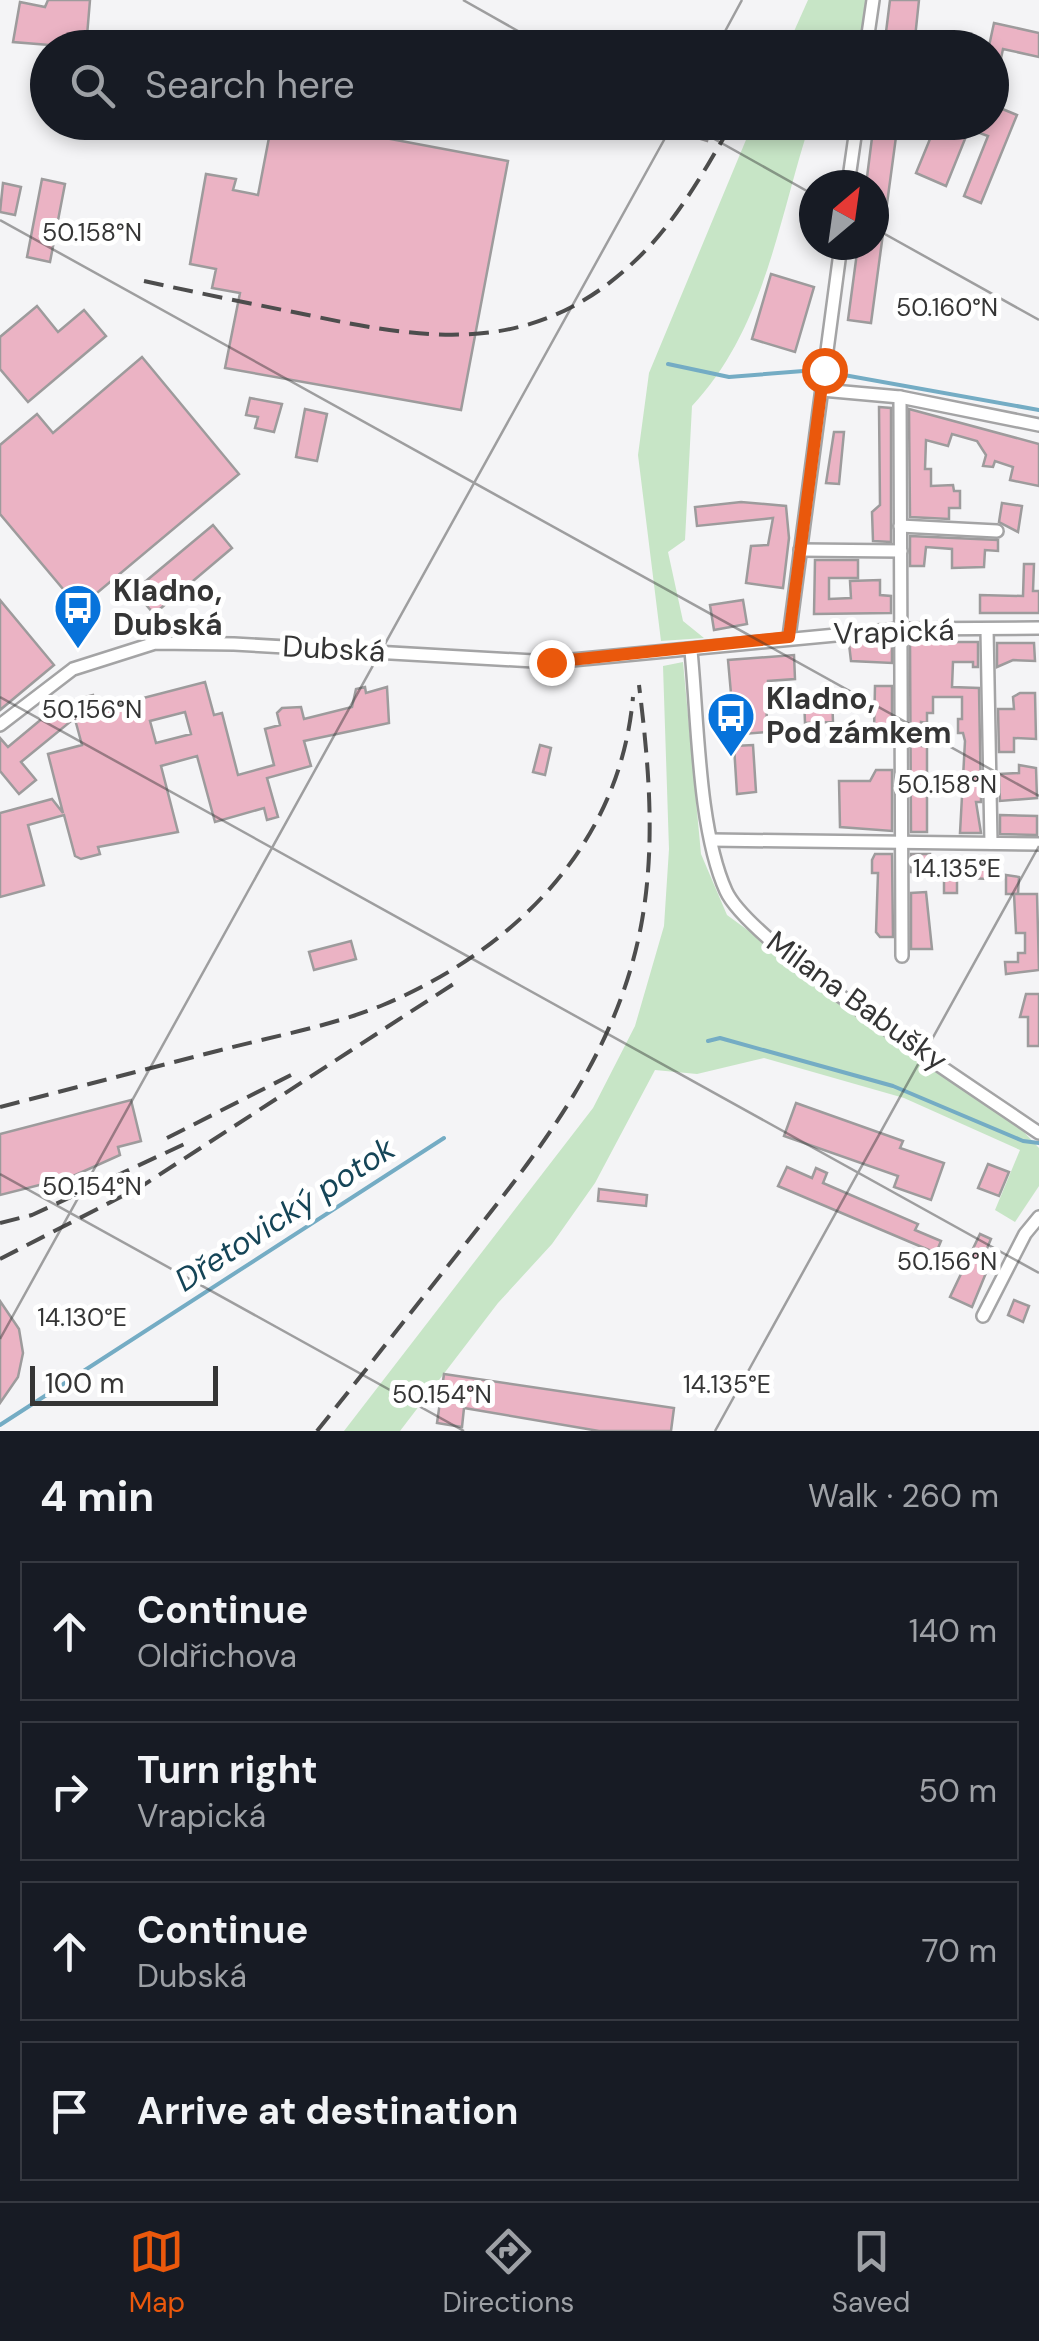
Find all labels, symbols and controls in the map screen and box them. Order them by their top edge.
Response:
search box [30,30,1009,140]
icon: search [65,58,120,113]
text: Search here [145,60,355,110]
north arrow [799,170,889,260]
text: 50.158°N [42,216,142,249]
text: 50.160°N [896,291,998,324]
route start [802,348,848,394]
place label: Kladno, Dubská [113,571,223,644]
bus stop icon: Kladno, Dubská [52,582,104,650]
street label: Vrapická [833,610,955,653]
street label: Dubská [282,626,386,671]
route end [529,640,575,686]
place label: Kladno, Pod zámkem [766,679,952,752]
bus stop icon: Kladno, Pod zámkem [705,690,757,758]
text: 50.156°N [42,693,142,726]
text: 50.158°N [897,768,997,801]
text: 14.135°E [913,852,1001,885]
street label: Milana Babušky [759,922,956,1080]
water label: Dřetovický potok [167,1127,404,1301]
text: 50.154°N [42,1170,142,1203]
text: 50.156°N [897,1245,997,1278]
text: 14.130°E [37,1301,127,1334]
scale bar [30,1361,218,1406]
text: 100 m [45,1365,124,1402]
text: 14.135°E [683,1368,771,1401]
text: 50.154°N [392,1378,492,1411]
text: 4 min [40,1469,154,1524]
text: Walk · 260 m [808,1475,999,1517]
text: Continue [137,1585,308,1635]
icon: ahead [42,1604,97,1659]
text: 140 m [909,1610,997,1652]
text: Oldřichova [137,1635,297,1677]
text: Turn right [137,1745,318,1795]
icon: right [42,1764,97,1819]
text: 50 m [919,1770,997,1812]
text: Vrapická [137,1795,266,1837]
text: Continue [137,1905,308,1955]
icon: ahead [42,1924,97,1979]
text: 70 m [921,1930,997,1972]
text: Dubská [137,1955,247,1997]
icon: arrive [42,2084,97,2139]
text: Arrive at destination [137,2086,519,2136]
tab: Map [129,2224,185,2321]
tab: Directions [443,2224,574,2321]
tab: Saved [832,2224,910,2321]

